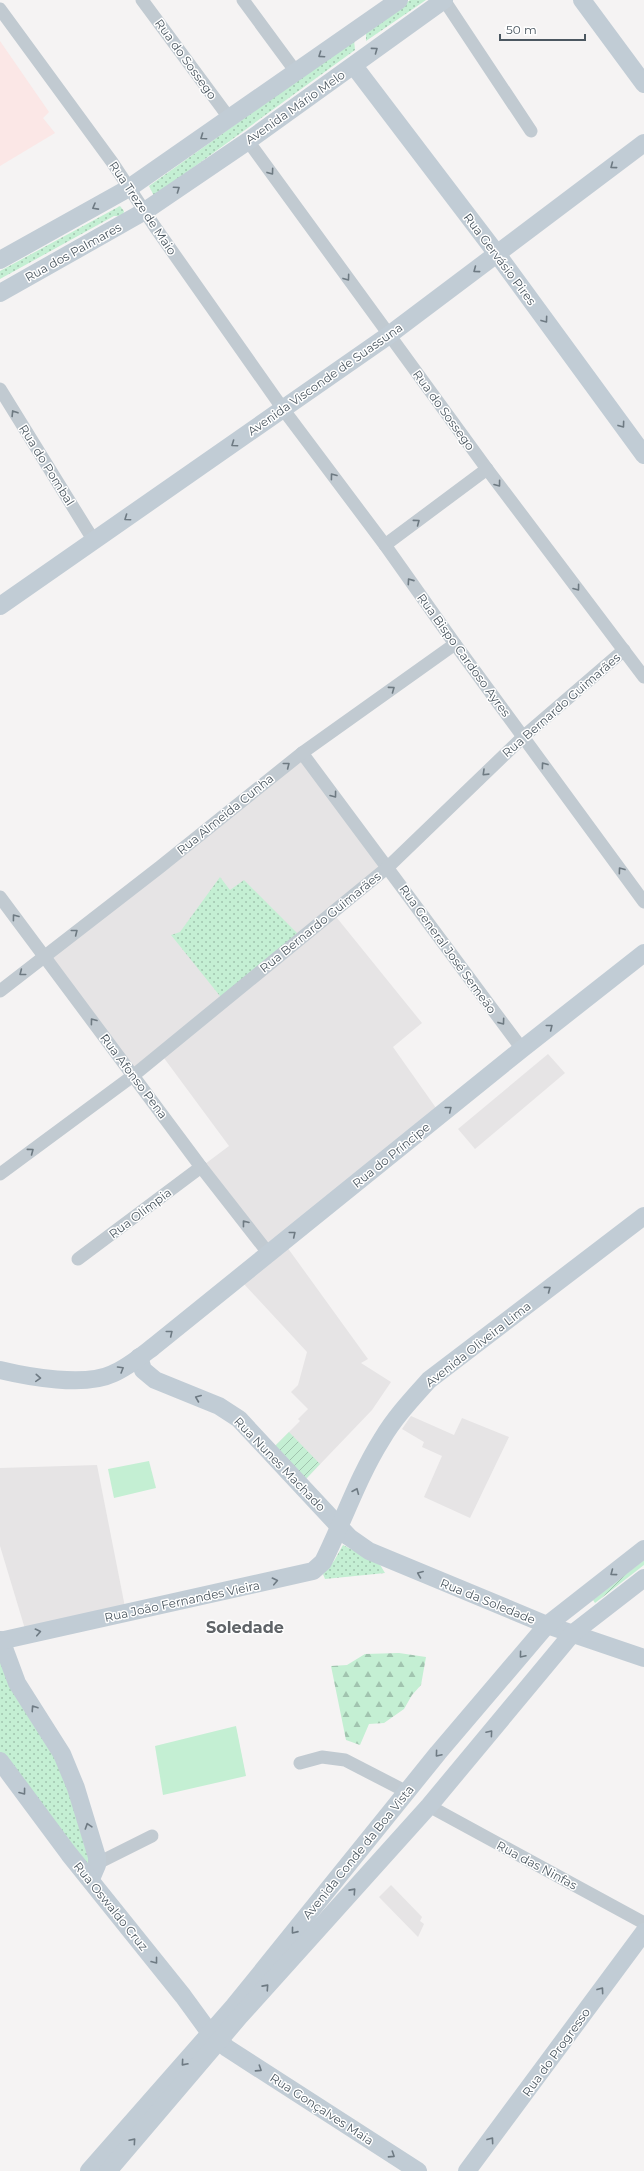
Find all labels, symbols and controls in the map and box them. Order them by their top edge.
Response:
street label: Rua do Sossego [152,16,220,102]
scale bar [500,16,585,42]
text: 50 m [506,22,537,37]
one-way arrow [371,48,378,55]
one-way arrow [318,50,325,57]
street label: Avenida Mário Melo [242,67,348,147]
one-way arrow [200,132,207,140]
street label: Rua Treze de Maio [106,158,180,258]
one-way arrow [610,161,617,169]
one-way arrow [266,168,274,175]
one-way arrow [173,187,180,194]
one-way arrow [92,202,99,209]
street label: Rua Gervásio Pires [461,210,540,308]
street label: Rua dos Palmares [22,219,124,285]
one-way arrow [473,265,480,273]
one-way arrow [342,273,349,280]
one-way arrow [540,315,547,322]
street label: Avenida Visconde de Suassuna [245,320,405,438]
street label: Rua do Sossego [410,367,478,453]
one-way arrow [12,410,19,417]
one-way arrow [617,420,624,427]
street label: Rua do Pombal [16,422,78,508]
one-way arrow [231,439,238,446]
one-way arrow [330,473,338,480]
one-way arrow [494,480,501,487]
one-way arrow [124,513,131,521]
one-way arrow [412,519,419,526]
one-way arrow [408,578,415,585]
one-way arrow [572,583,579,590]
street label: Rua Bispo Cardoso Ayres [414,590,514,720]
street label: Rua Bernardo Guimarães [499,650,623,760]
one-way arrow [388,687,395,694]
one-way arrow [282,763,289,770]
one-way arrow [542,763,549,770]
one-way arrow [482,769,490,776]
street label: Rua Almeida Cunha [174,770,276,858]
one-way arrow [329,791,336,798]
one-way arrow [618,867,626,874]
street label: Rua Bernardo Guimarães [256,868,384,976]
street label: Rua General José Semeão [396,882,500,1016]
one-way arrow [13,915,20,922]
one-way arrow [70,929,77,936]
one-way arrow [19,969,27,976]
one-way arrow [497,1018,504,1025]
one-way arrow [91,1019,98,1026]
one-way arrow [545,1025,552,1032]
street label: Rua Afonso Pena [97,1031,171,1121]
one-way arrow [444,1106,451,1113]
street label: Rua do Príncipe [349,1119,433,1191]
one-way arrow [27,1148,34,1155]
street label: Rua Olímpia [106,1185,174,1241]
one-way arrow [243,1220,250,1227]
one-way arrow [288,1232,296,1239]
one-way arrow [544,1287,551,1294]
street label: Avenida Oliveira Lima [422,1298,534,1390]
one-way arrow [165,1331,173,1338]
one-way arrow [117,1367,124,1374]
one-way arrow [35,1374,41,1383]
one-way arrow [194,1394,201,1402]
street label: Rua Nunes Machado [231,1414,329,1514]
one-way arrow [351,1488,359,1495]
one-way arrow [610,1568,617,1575]
one-way arrow [417,1570,424,1578]
street label: Rua da Soledade [438,1575,538,1627]
street label: Rua João Fernandes Vieira [103,1577,261,1625]
one-way arrow [271,1577,278,1585]
district label: Soledade [206,1618,284,1637]
one-way arrow [35,1629,41,1637]
one-way arrow [520,1650,527,1657]
one-way arrow [32,1706,39,1713]
one-way arrow [485,1731,492,1738]
one-way arrow [435,1749,442,1756]
street label: Avenida Conde da Boa Vista [299,1782,417,1922]
one-way arrow [18,1788,26,1795]
one-way arrow [84,1822,93,1829]
street label: Rua das Ninfas [494,1837,580,1893]
street label: Rua Oswaldo Cruz [71,1859,151,1953]
one-way arrow [349,1888,356,1896]
one-way arrow [292,1926,299,1933]
one-way arrow [150,1956,157,1963]
one-way arrow [262,1985,269,1992]
one-way arrow [596,1988,603,1995]
street label: Rua do Progresso [519,2005,593,2099]
one-way arrow [182,2058,189,2065]
one-way arrow [255,2064,262,2071]
street label: Rua Gonçalves Maia [267,2070,377,2148]
one-way arrow [486,2137,493,2144]
one-way arrow [129,2139,136,2146]
one-way arrow [388,2150,395,2157]

